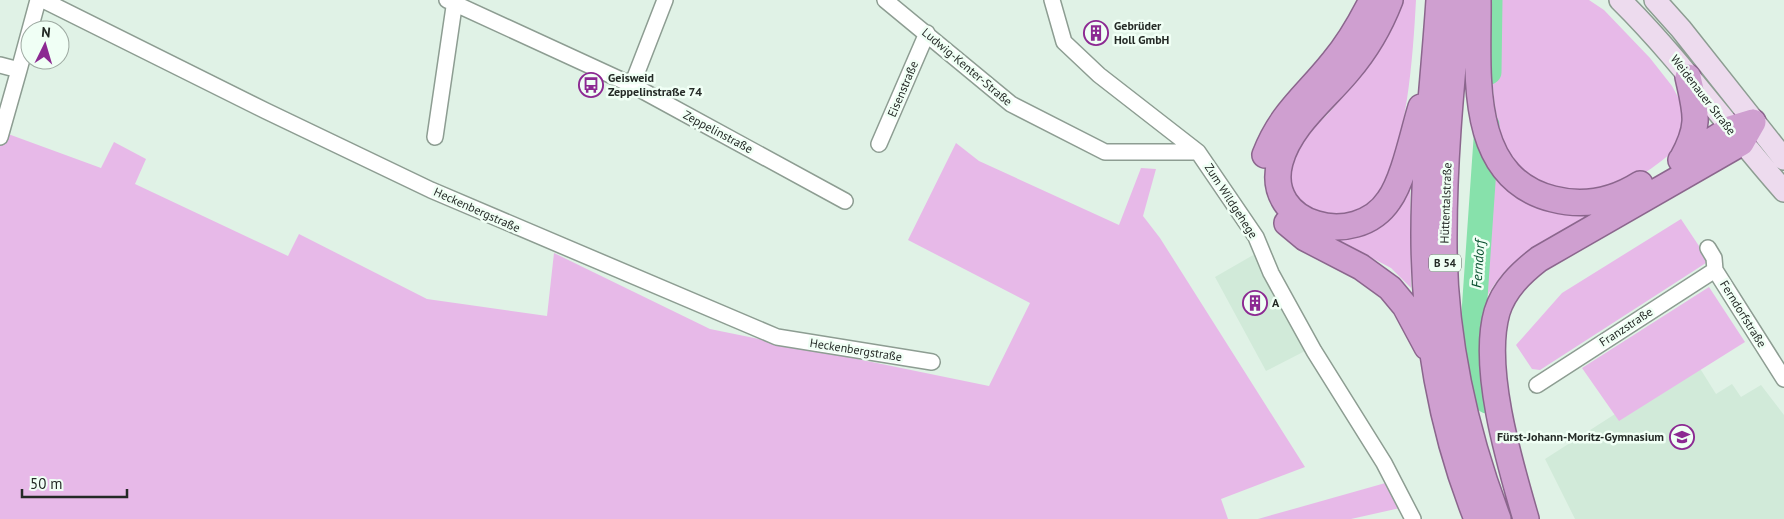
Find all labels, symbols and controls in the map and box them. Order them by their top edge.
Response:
place label: Gebrüder Holl GmbH [1114,18,1170,47]
north arrow [20,20,70,70]
building icon: Gebrüder Holl GmbH [1083,20,1109,46]
text: N [41,23,52,41]
street label: Ludwig-Kenter-Straße [919,24,1016,109]
street label: Weidenauer Straße [1668,52,1739,138]
street label: Eisenstraße [884,58,921,119]
place label: Geisweid Zeppelinstraße 74 [608,70,702,99]
bus stop icon: Geisweid Zeppelinstraße 74 [578,72,604,98]
street label: Zeppelinstraße [681,107,756,156]
street label: Zum Wildgehege [1202,161,1261,241]
street label: Hüttentalstraße [1437,162,1454,244]
street label: Heckenbergstraße [432,184,523,235]
water label: Ferndorf [1467,236,1489,288]
road number: B 54 [1429,254,1461,272]
street label: Ferndorfstraße [1717,277,1770,350]
building icon: A [1242,290,1268,316]
place label: A [1272,295,1280,310]
street label: Franzstraße [1596,304,1655,349]
street label: Heckenbergstraße [809,335,903,364]
school or university icon: Fürst-Johann-Moritz-Gymnasium [1669,424,1695,450]
place label: Fürst-Johann-Moritz-Gymnasium [1497,429,1664,444]
scale bar [22,466,128,498]
text: 50 m [30,474,63,493]

